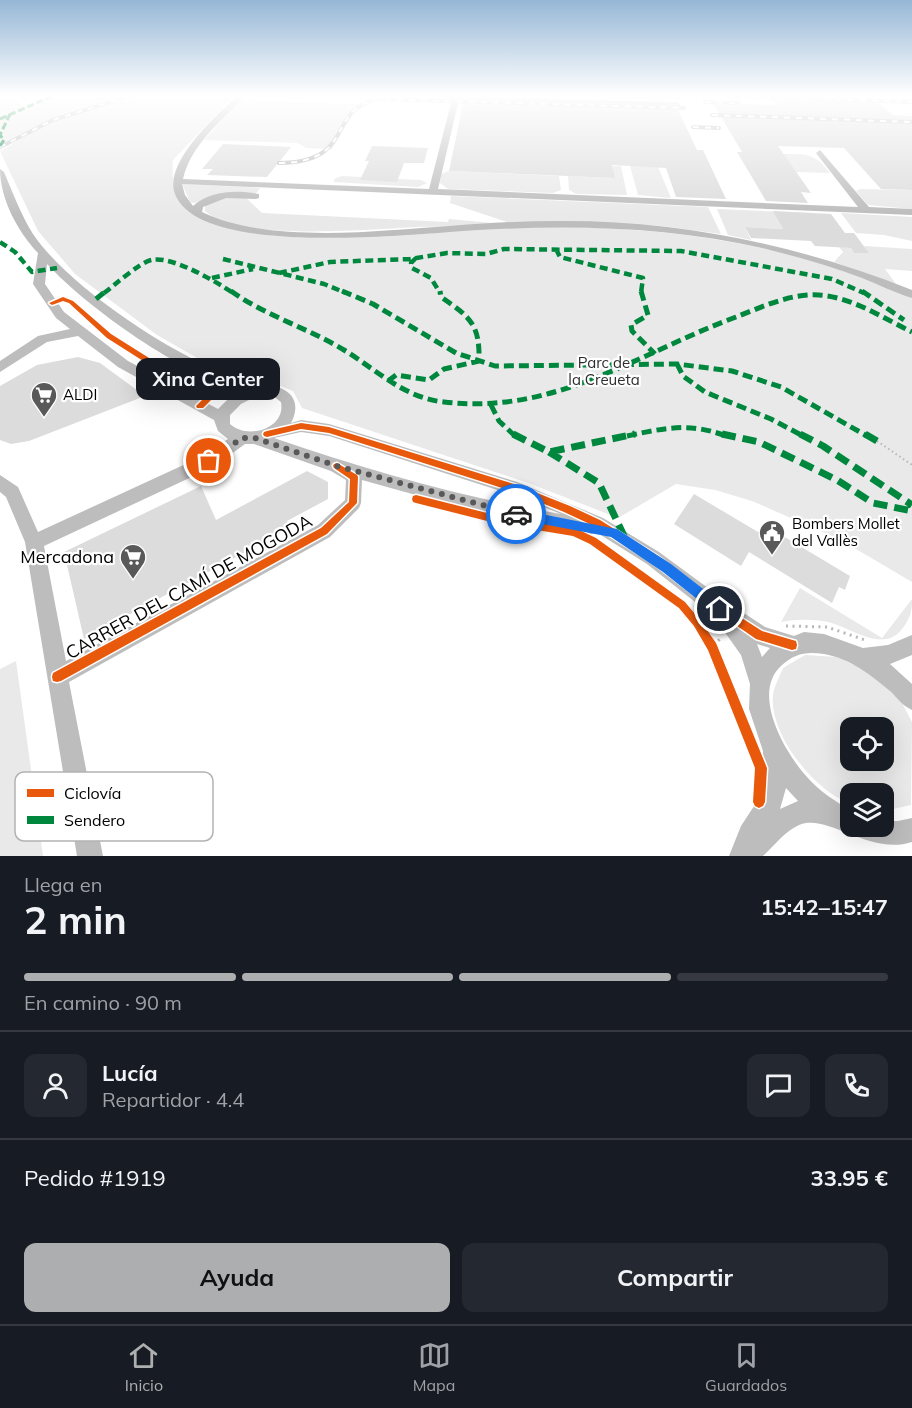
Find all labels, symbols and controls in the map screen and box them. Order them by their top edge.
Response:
park label: Parc de la Creueta [568,353,640,389]
callout: Xina Center [137,359,281,401]
text: Xina Center [153,366,263,391]
supermarket icon: ALDI [29,380,59,418]
place label: ALDI [63,385,97,404]
pin [183,435,234,486]
icon: bag [192,444,225,477]
courier [486,484,546,544]
icon: car [500,498,533,531]
street label: CARRER DEL CAMÍ DE MOGODA [62,509,316,664]
place label: Bombers Mollet del Vallès [792,514,900,550]
public building icon: Bombers Mollet del Vallès [757,518,787,556]
supermarket icon: Mercadona [118,542,148,580]
place label: Mercadona [20,545,114,568]
pin [694,583,745,634]
icon: home [703,592,736,625]
map controls [840,717,894,837]
button: locate [840,717,894,771]
legend [15,772,213,841]
text: Ciclovía [64,783,121,803]
button: layers [840,783,894,837]
text: Sendero [64,810,125,830]
text: Llega en [24,872,102,897]
text: 15:42–15:47 [760,893,888,921]
text: 2 min [24,895,127,944]
text: En camino · 90 m [24,990,182,1015]
button: person [24,1054,87,1117]
button: chat [747,1054,810,1117]
button: phone [825,1054,888,1117]
text: Lucía [102,1059,158,1087]
text: Repartidor · 4.4 [102,1087,244,1112]
text: Pedido #1919 [24,1164,166,1192]
text: 33.95 € [811,1164,888,1192]
button: Ayuda [24,1243,450,1312]
button: Compartir [462,1243,888,1312]
tab: Inicio [125,1339,163,1395]
tab: Mapa [413,1339,455,1395]
tab: Guardados [705,1339,787,1395]

